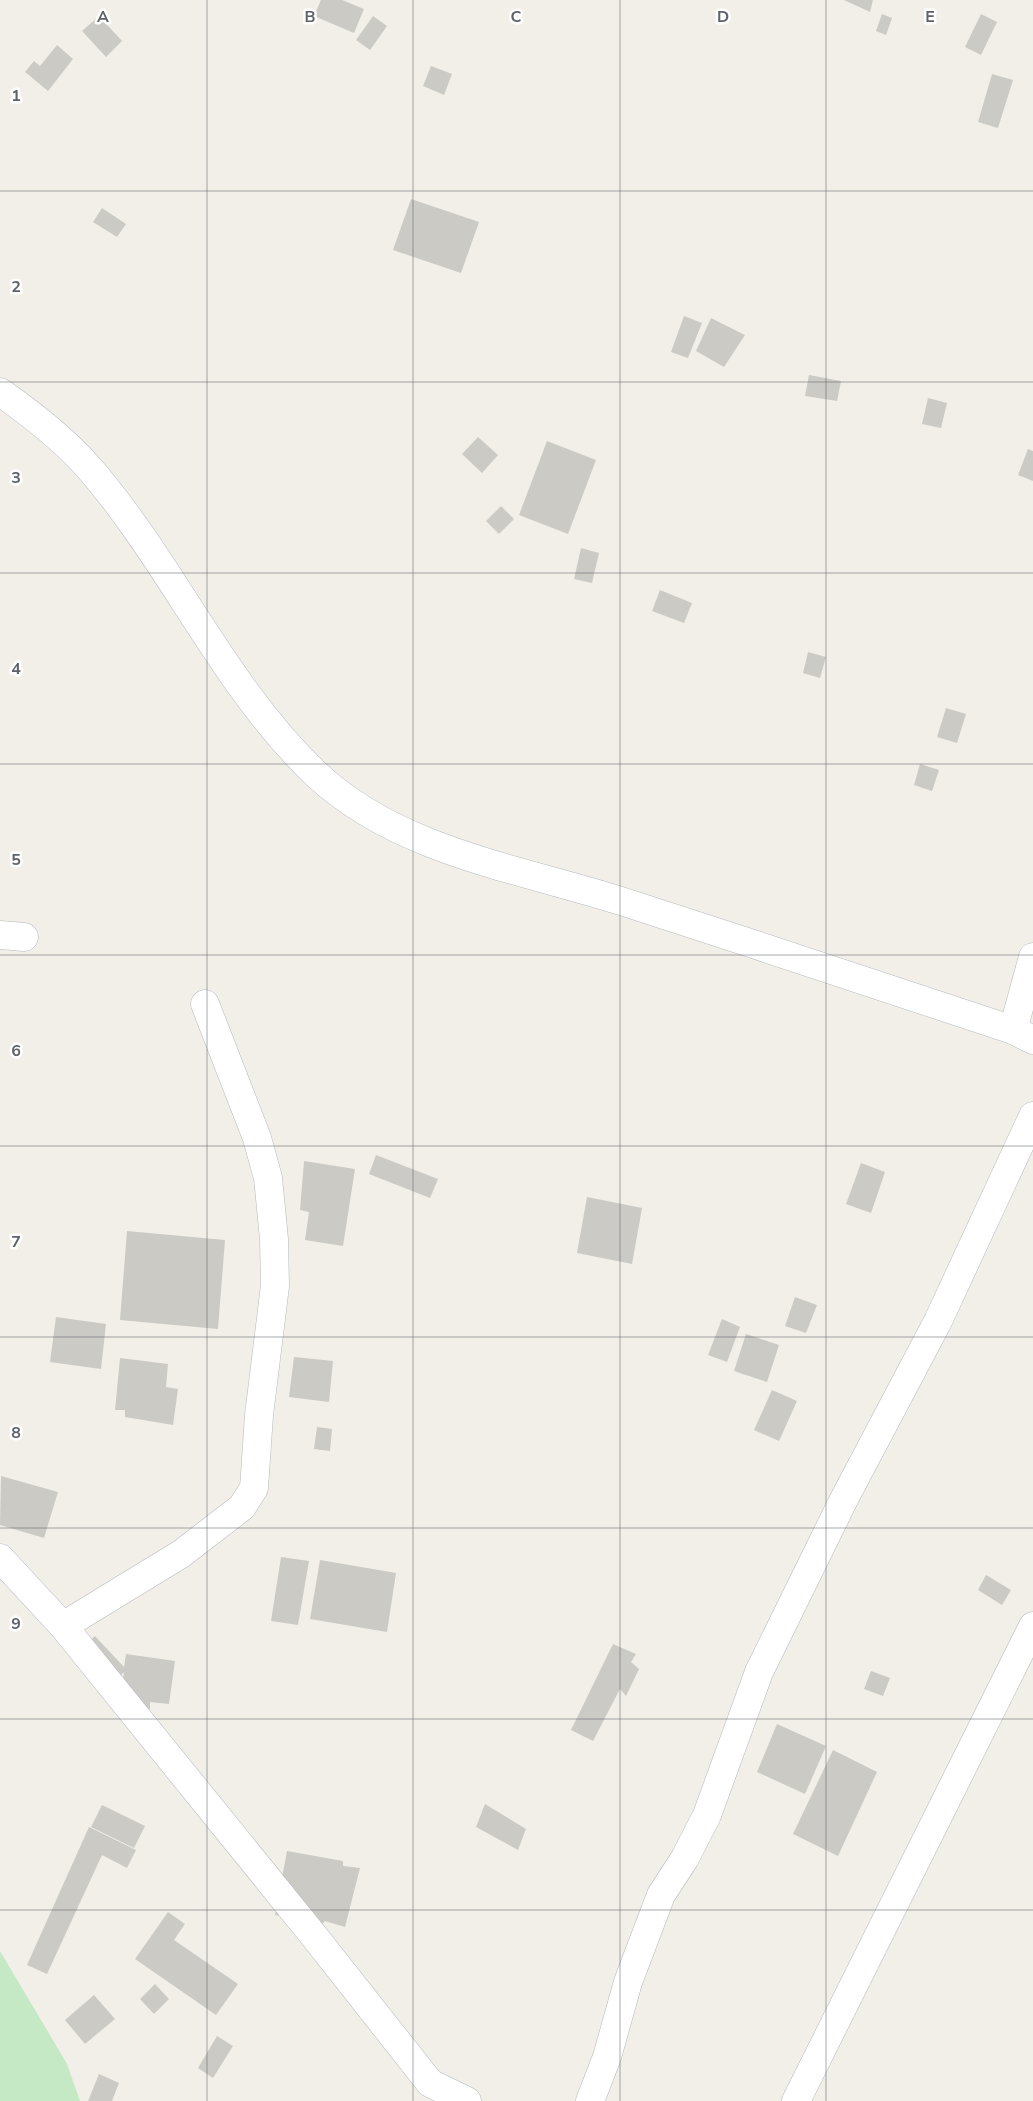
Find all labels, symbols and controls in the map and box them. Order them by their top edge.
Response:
text: A [97,6,109,28]
text: B [304,6,316,28]
text: C [511,6,522,28]
text: D [717,6,729,28]
text: E [925,6,935,28]
text: 1 [11,85,21,107]
text: 2 [11,276,21,298]
text: 3 [11,467,21,489]
text: 4 [11,658,21,680]
text: 5 [11,849,21,871]
text: 6 [11,1040,21,1062]
text: 7 [11,1231,21,1253]
text: 8 [11,1422,21,1444]
text: 9 [11,1613,21,1635]

